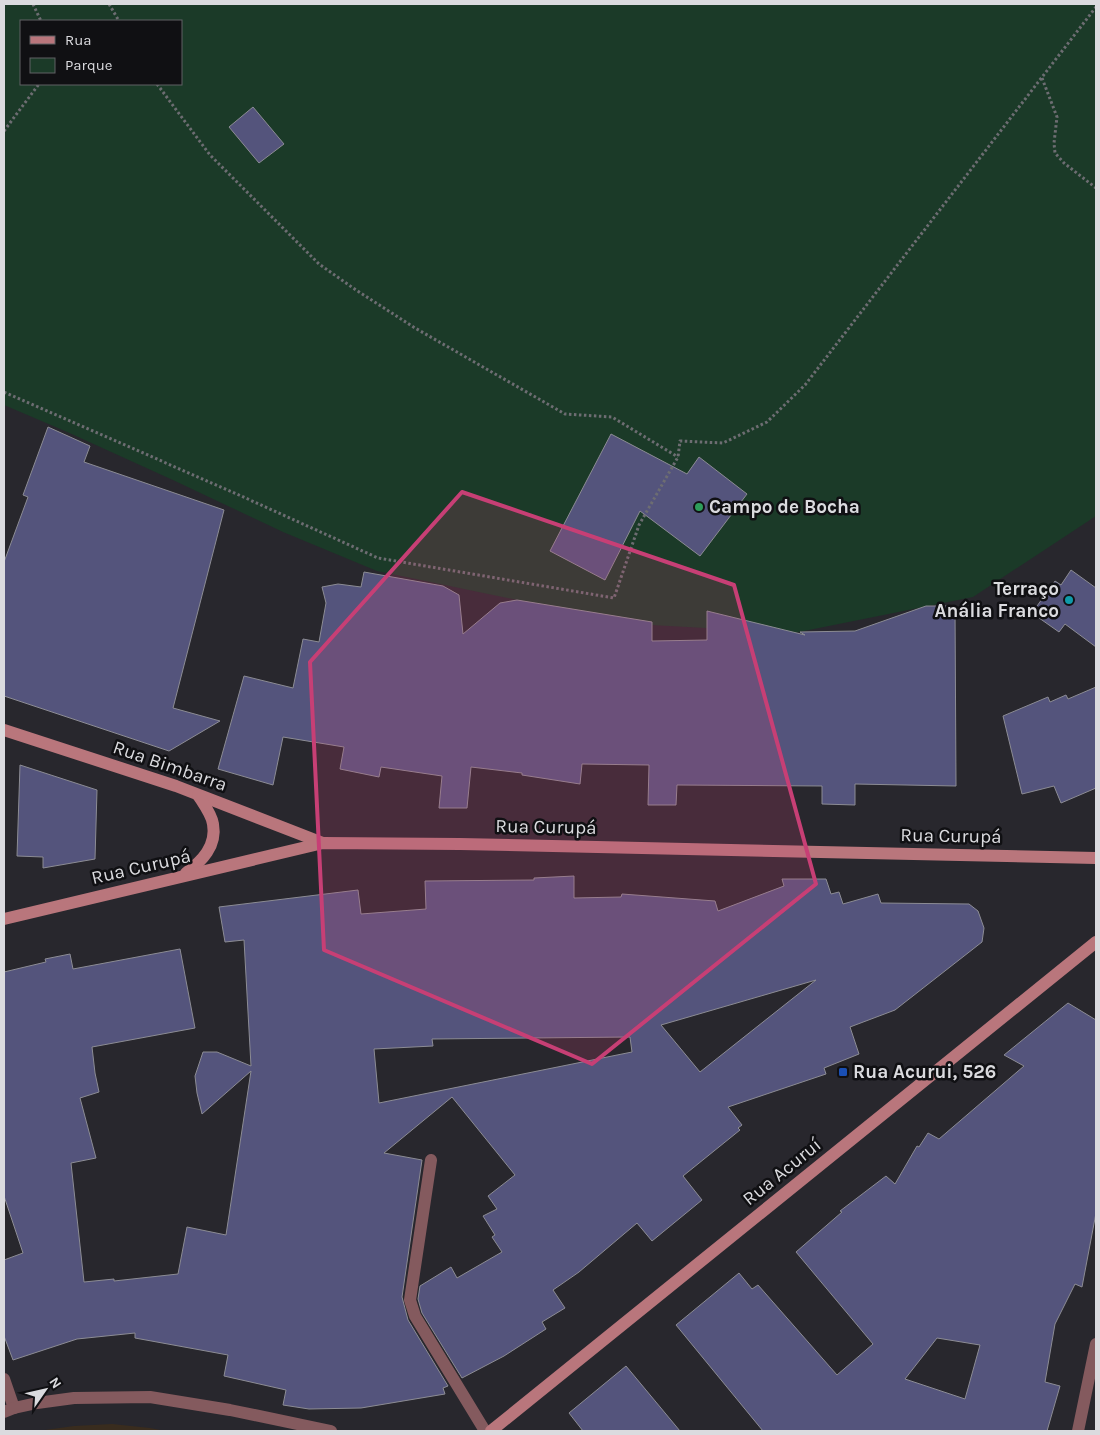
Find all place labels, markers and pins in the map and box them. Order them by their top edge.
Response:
place label: Campo de Bocha [709,496,860,518]
marker: Campo de Bocha [693,501,705,513]
place label: Terraço Anália Franco [935,578,1059,622]
marker: Terraço Anália Franco [1063,594,1075,606]
place label: Rua Acurui, 526 [853,1061,996,1083]
marker: Rua Acurui, 526 [837,1066,849,1078]

